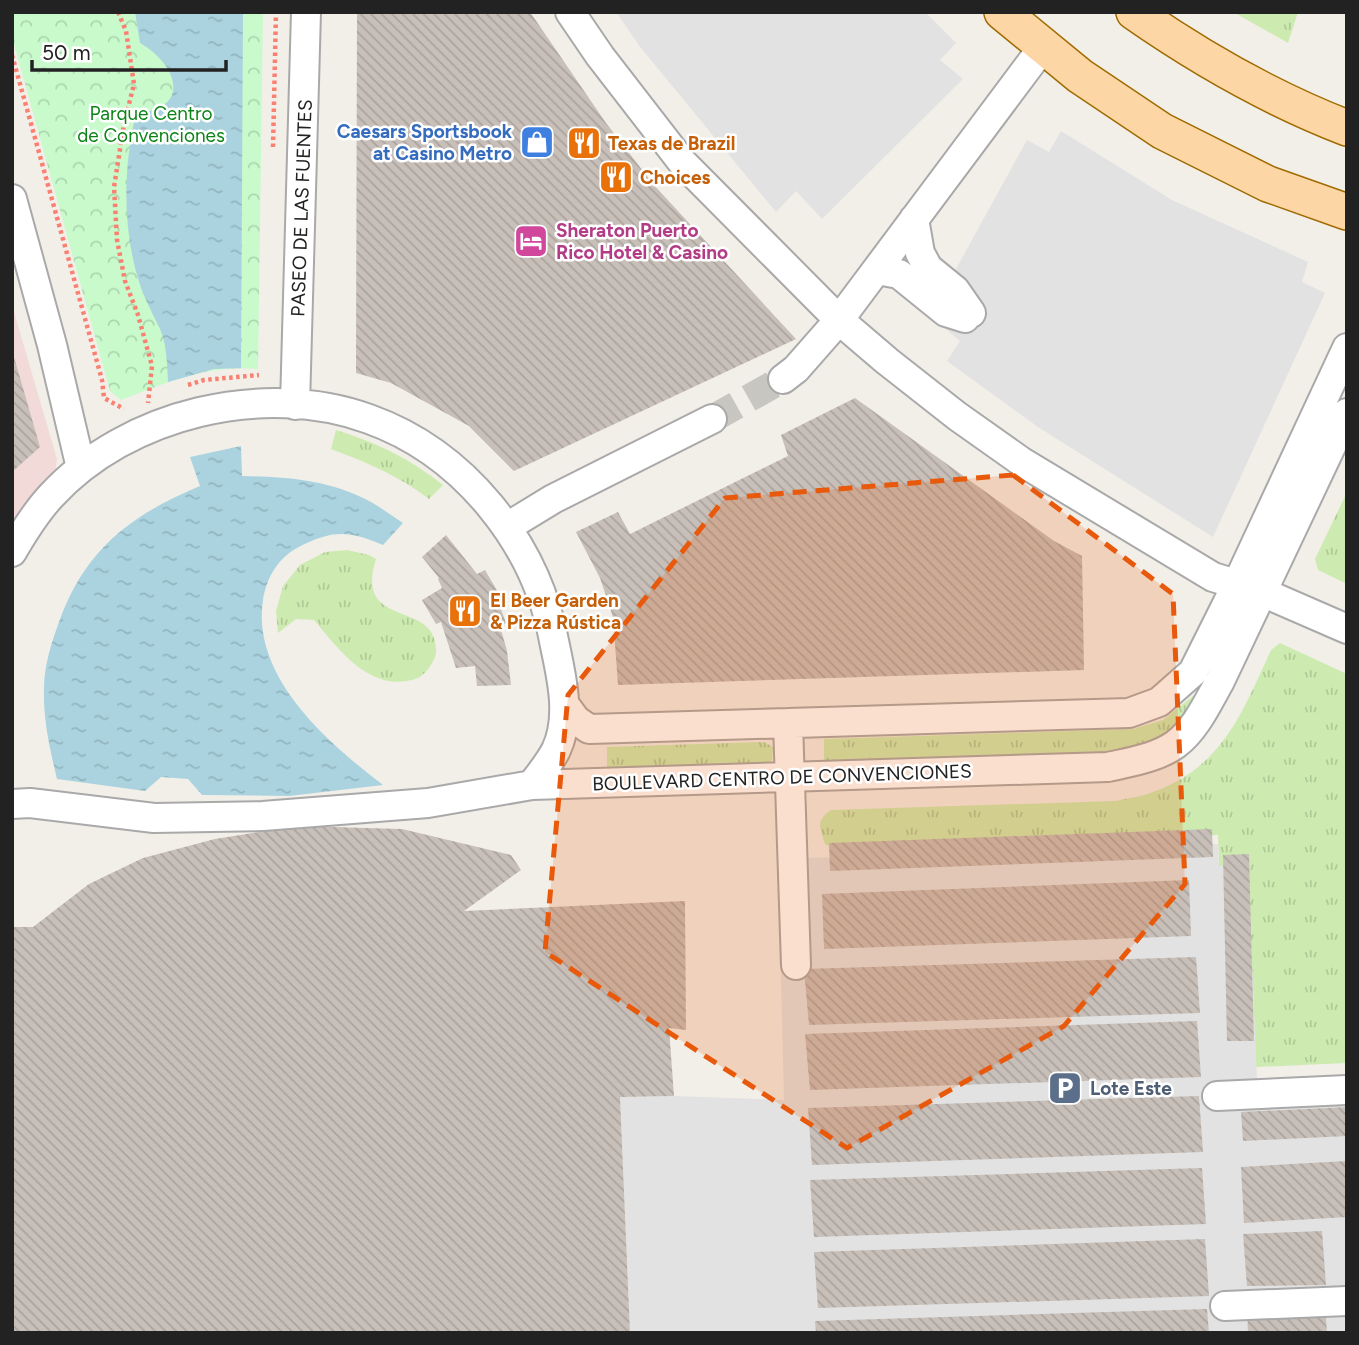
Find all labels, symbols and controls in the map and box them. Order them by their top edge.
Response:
scale bar [32,28,226,72]
text: 50 m [42,40,91,65]
street label: PASEO DE LAS FUENTES [286,99,317,317]
park label: Parque Centro de Convenciones [77,102,225,147]
place label: Caesars Sportsbook at Casino Metro [337,120,513,165]
shop icon: Caesars Sportsbook at Casino Metro [518,123,556,161]
restaurant icon: Texas de Brazil [565,124,603,162]
place label: Texas de Brazil [608,132,735,155]
restaurant icon: Choices [597,158,635,196]
place label: Choices [640,166,711,189]
place label: Sheraton Puerto Rico Hotel & Casino [556,219,728,264]
hotel icon: Sheraton Puerto Rico Hotel & Casino [512,222,550,260]
place label: El Beer Garden & Pizza Rústica [490,589,621,634]
restaurant icon: El Beer Garden & Pizza Rústica [446,592,484,630]
street label: BOULEVARD CENTRO DE CONVENCIONES [592,759,972,796]
parking icon: Lote Este [1046,1069,1084,1107]
place label: Lote Este [1090,1077,1172,1100]

